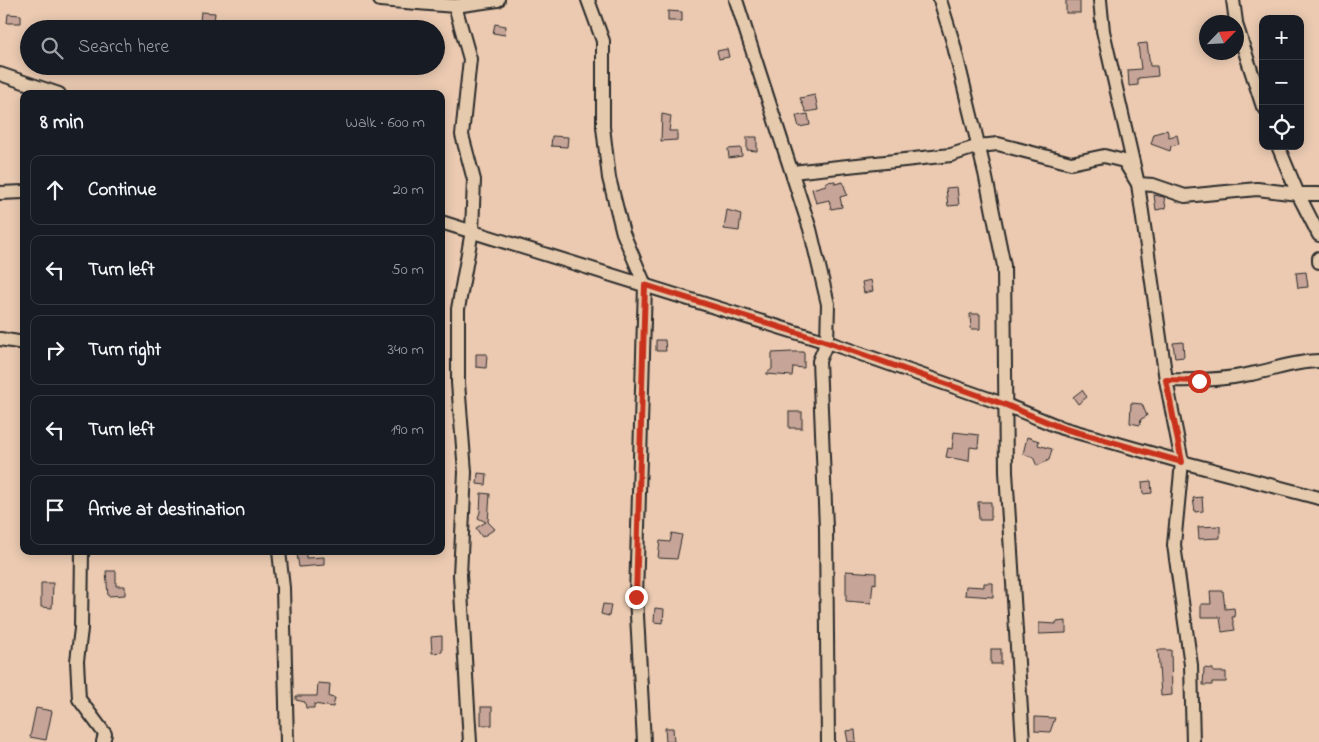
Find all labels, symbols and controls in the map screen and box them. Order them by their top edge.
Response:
north arrow [1199,15,1244,60]
map controls [1259,15,1304,150]
button: + [1259,15,1304,60]
search box [20,20,445,75]
icon: search [38,34,66,62]
text: Search here [78,34,169,61]
button: − [1259,60,1304,105]
button: locate [1259,105,1304,150]
text: 8 min [40,108,84,138]
text: Walk · 600 m [346,111,425,135]
icon: ahead [41,176,69,204]
text: Continue [88,177,156,204]
text: 20 m [393,178,424,202]
icon: left [41,256,69,284]
text: Turn left [88,257,155,284]
text: 50 m [392,258,424,282]
icon: right [41,336,69,364]
text: Turn right [88,337,161,364]
text: 340 m [387,338,424,362]
route start [1188,370,1211,393]
icon: left [41,416,69,444]
text: Turn left [88,417,155,444]
text: 190 m [391,418,424,442]
icon: arrive [41,496,69,524]
text: Arrive at destination [88,497,245,524]
route end [625,586,648,609]

